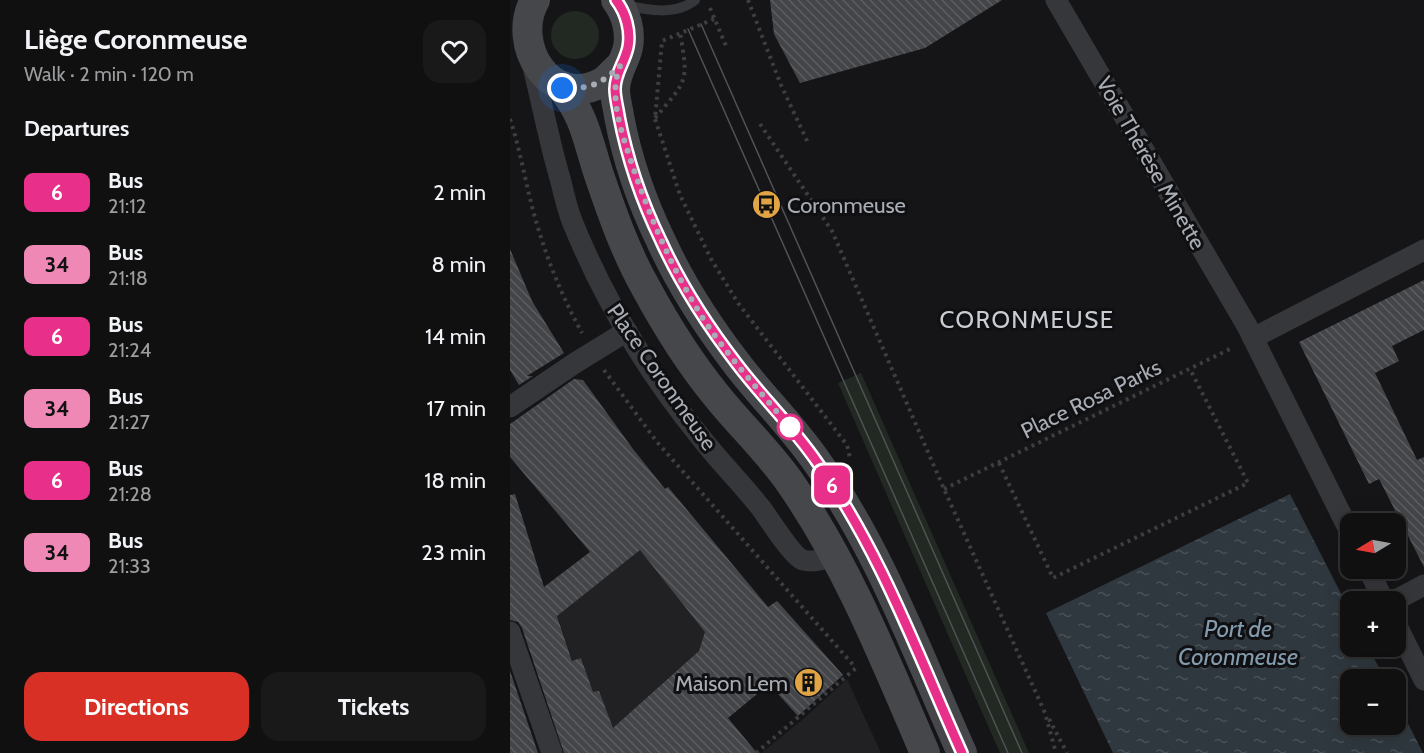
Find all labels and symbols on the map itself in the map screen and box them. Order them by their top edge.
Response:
street label: Voie Thérèse Minette [1091,72,1211,254]
your location [547,73,577,103]
bus stop icon: Coronmeuse [750,189,782,221]
place label: Coronmeuse [787,192,906,219]
street label: Place Coronmeuse [601,298,723,456]
district label: CORONMEUSE [939,305,1115,334]
street label: Place Rosa Parks [1017,353,1165,445]
unlabelled marker [777,414,803,440]
line badge: 6 [812,466,852,504]
north arrow [1340,513,1406,579]
water label: Port de Coronmeuse [1178,614,1298,671]
building icon: Maison Lem [793,667,825,699]
place label: Maison Lem [675,670,788,697]

